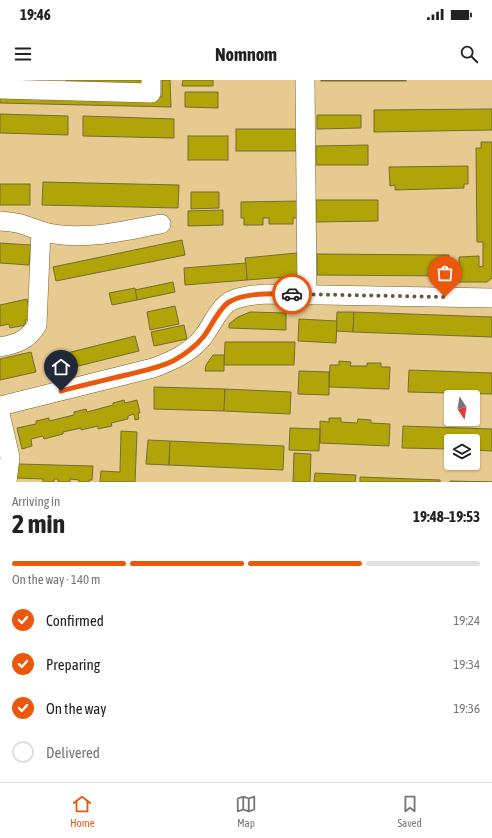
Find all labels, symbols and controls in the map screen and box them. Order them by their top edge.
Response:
text: 19:46 [20,6,51,23]
icon: menu [12,43,34,65]
icon: search [458,43,480,65]
text: Nomnom [215,44,277,65]
pin [428,256,462,297]
icon: bag [434,262,456,284]
courier [272,274,312,314]
icon: car [281,283,303,305]
pin [44,350,78,391]
icon: home [50,356,72,378]
north arrow [444,390,480,426]
map controls [444,390,480,470]
button: layers [444,434,480,470]
text: Arriving in [12,494,60,509]
text: 19:48–19:53 [413,508,480,525]
text: 2 min [12,509,65,539]
text: On the way · 140 m [12,572,100,587]
icon: check [12,609,34,631]
text: Confirmed [46,612,104,629]
text: 19:24 [453,613,480,628]
icon: check [12,653,34,675]
text: Preparing [46,656,100,673]
text: 19:34 [453,657,480,672]
icon: check [12,697,34,719]
text: On the way [46,700,107,717]
text: 19:36 [453,701,480,716]
text: Delivered [46,744,100,761]
tab: Home [70,793,95,829]
tab: Map [235,793,257,829]
tab: Saved [397,793,422,829]

